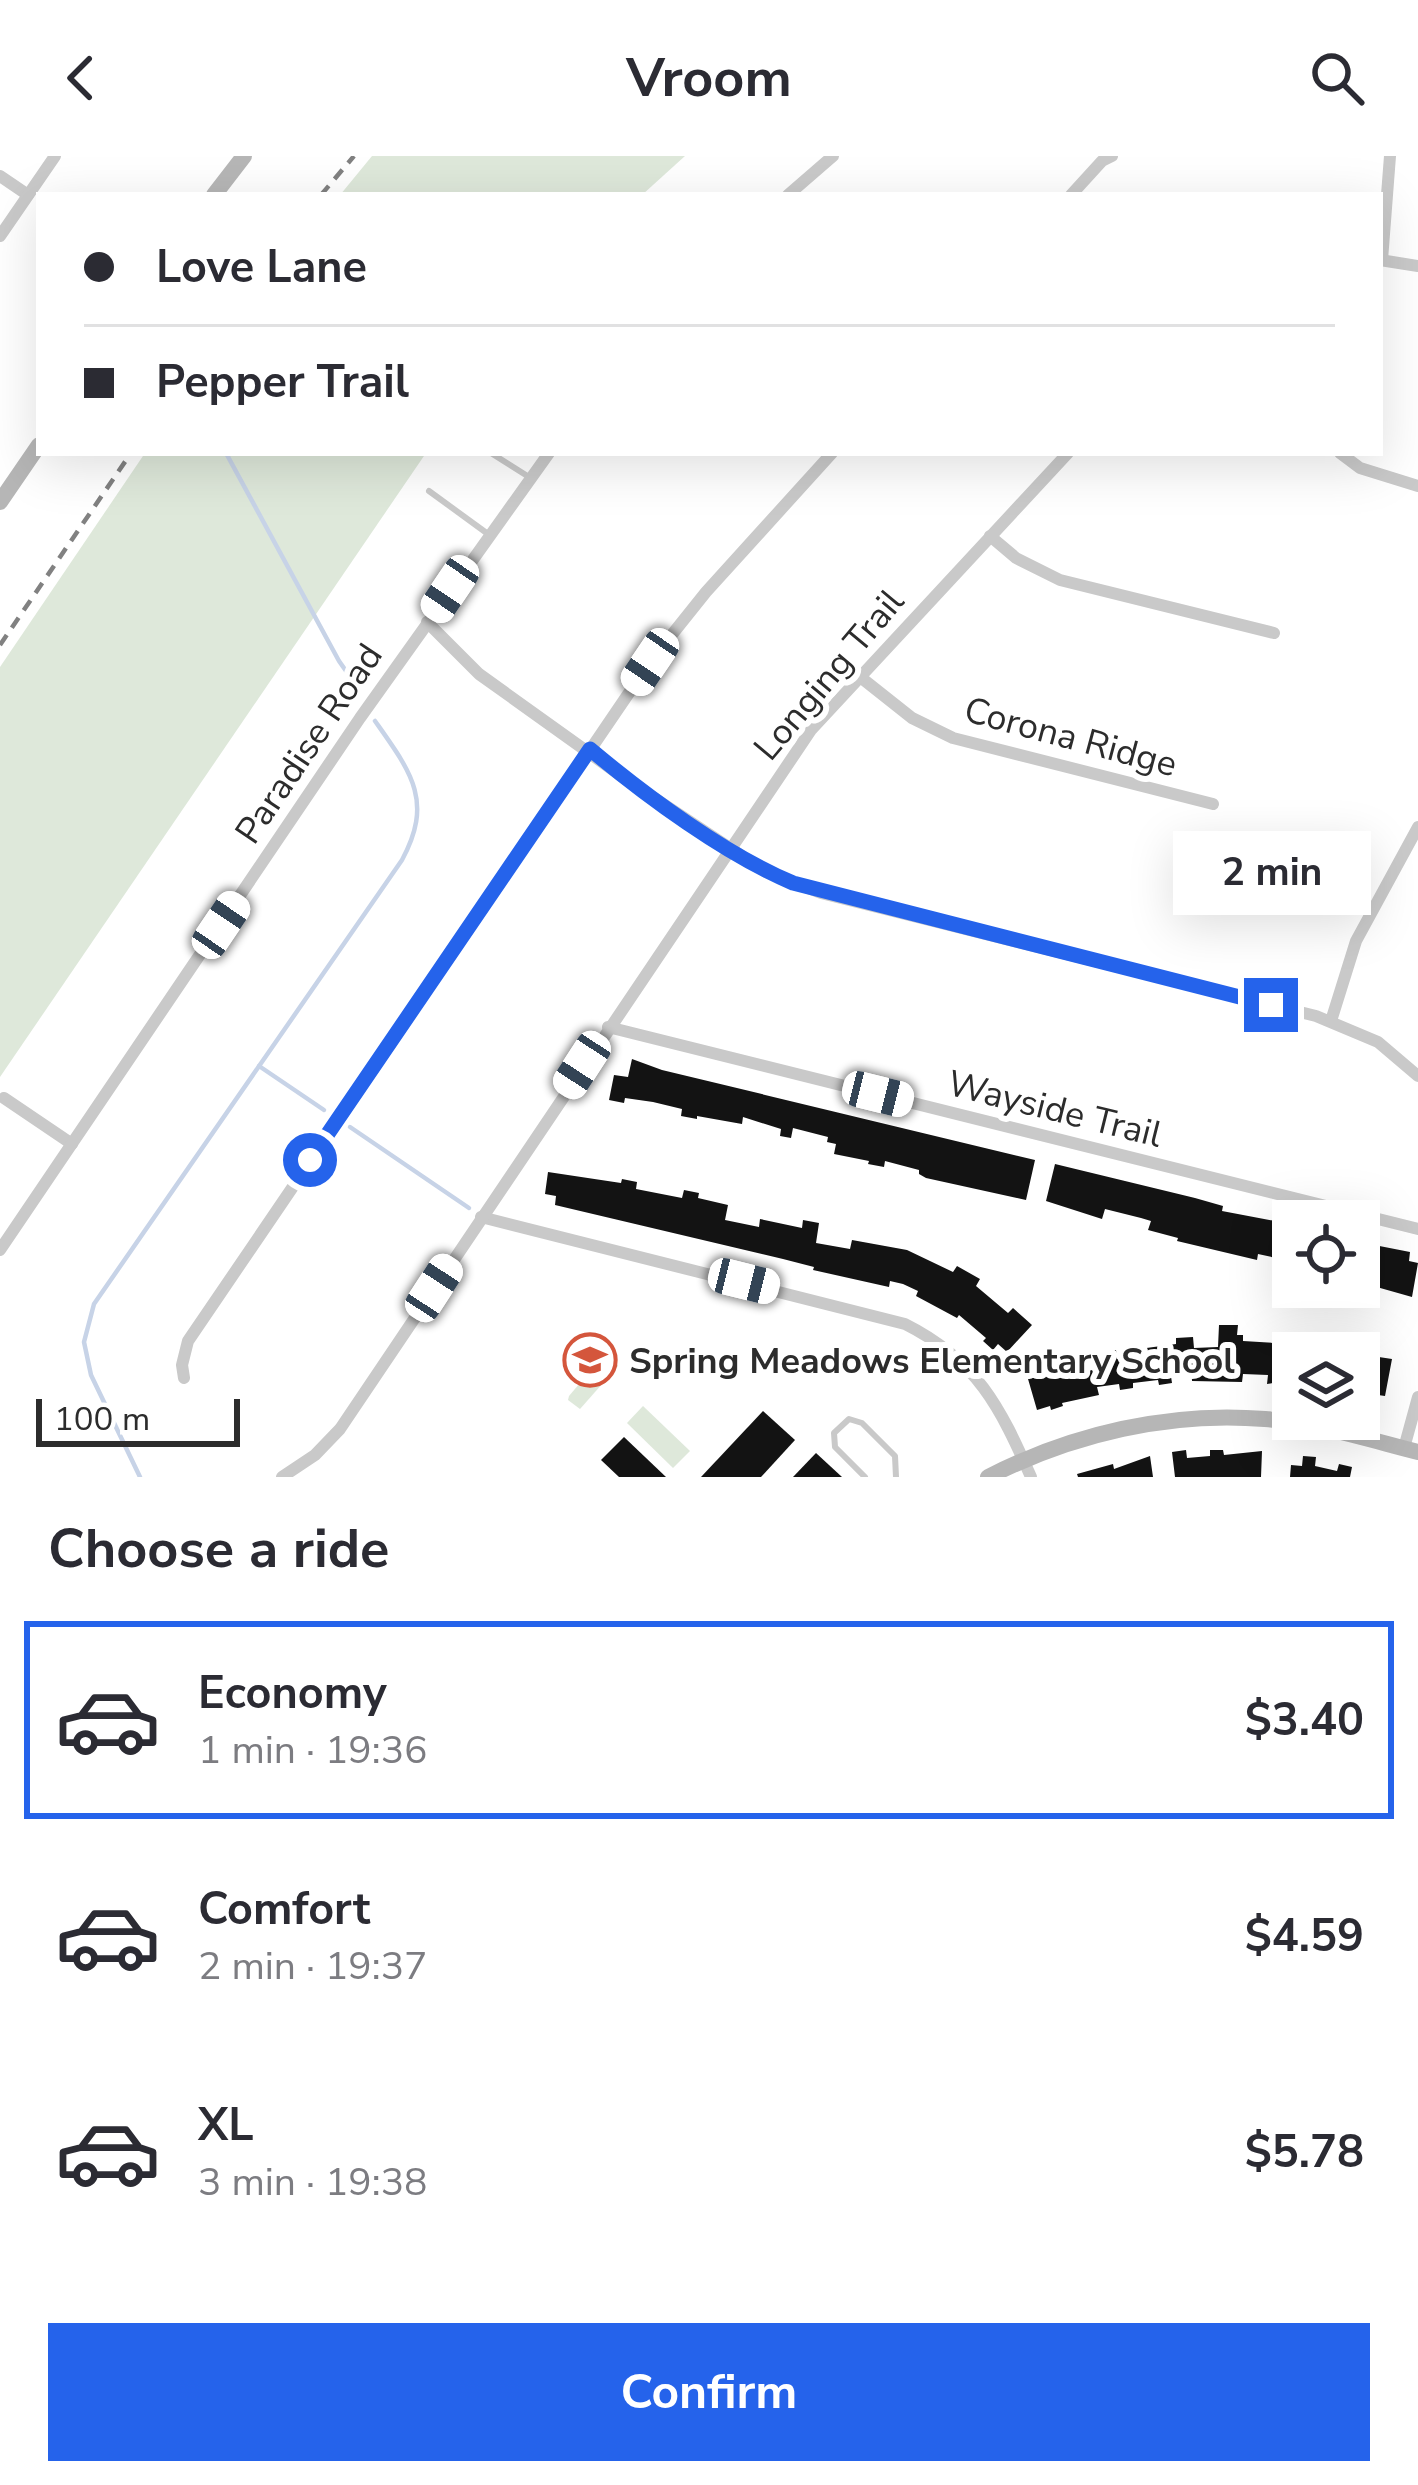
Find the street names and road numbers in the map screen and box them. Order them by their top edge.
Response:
street label: Longing Trail [743,579,916,771]
street label: Paradise Road [224,634,394,854]
street label: Corona Ridge [959,686,1182,789]
street label: Wayside Trail [942,1059,1167,1160]

